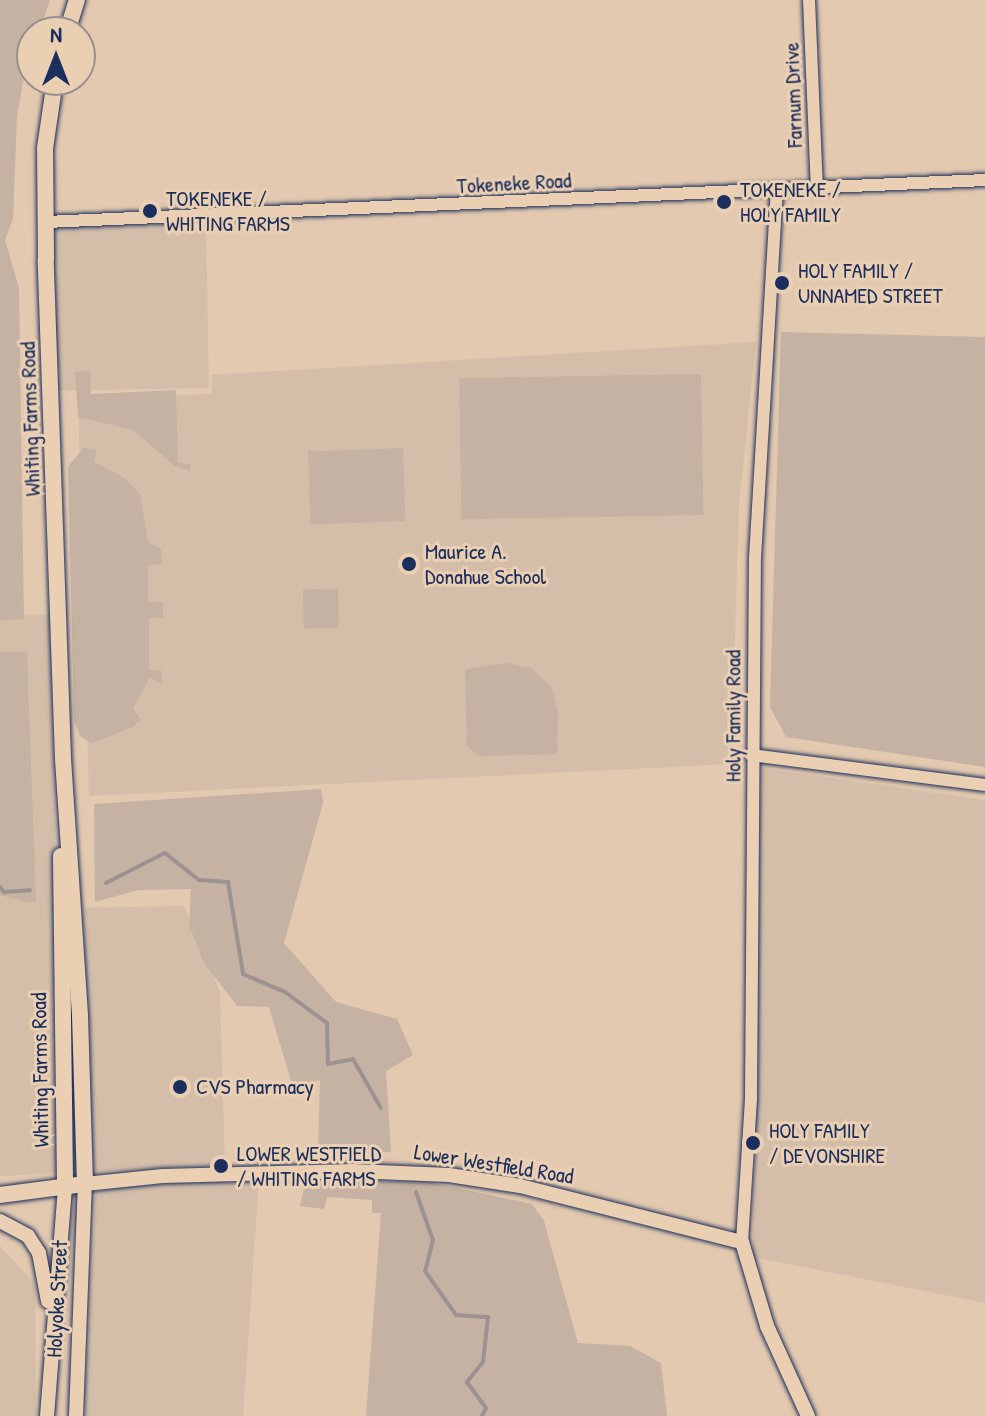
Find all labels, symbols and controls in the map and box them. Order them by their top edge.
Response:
north arrow [16,16,96,96]
text: N [50,19,62,49]
street label: Farnum Drive [778,42,808,148]
street label: Tokeneke Road [456,167,572,199]
place label: TOKENEKE / HOLY FAMILY [740,176,841,228]
place label: TOKENEKE / WHITING FARMS [166,185,290,236]
marker: TOKENEKE / HOLY FAMILY [715,193,733,211]
marker: TOKENEKE / WHITING FARMS [141,202,159,220]
place label: HOLY FAMILY / UNNAMED STREET [798,257,943,308]
marker: HOLY FAMILY / UNNAMED STREET [773,274,791,292]
street label: Whiting Farms Road [14,341,46,497]
place label: Maurice A. Donahue School [425,538,546,590]
marker: Maurice A. Donahue School [400,555,418,573]
street label: Holy Family Road [720,650,746,782]
street label: Whiting Farms Road [25,992,55,1148]
place label: CVS Pharmacy [196,1074,314,1100]
marker: CVS Pharmacy [171,1078,189,1096]
place label: HOLY FAMILY / DEVONSHIRE [769,1117,885,1168]
marker: HOLY FAMILY / DEVONSHIRE [744,1134,762,1152]
street label: Lower Westfield Road [412,1138,576,1190]
place label: LOWER WESTFIELD / WHITING FARMS [237,1140,381,1192]
marker: LOWER WESTFIELD / WHITING FARMS [212,1157,230,1175]
street label: Holyoke Street [41,1240,73,1358]

